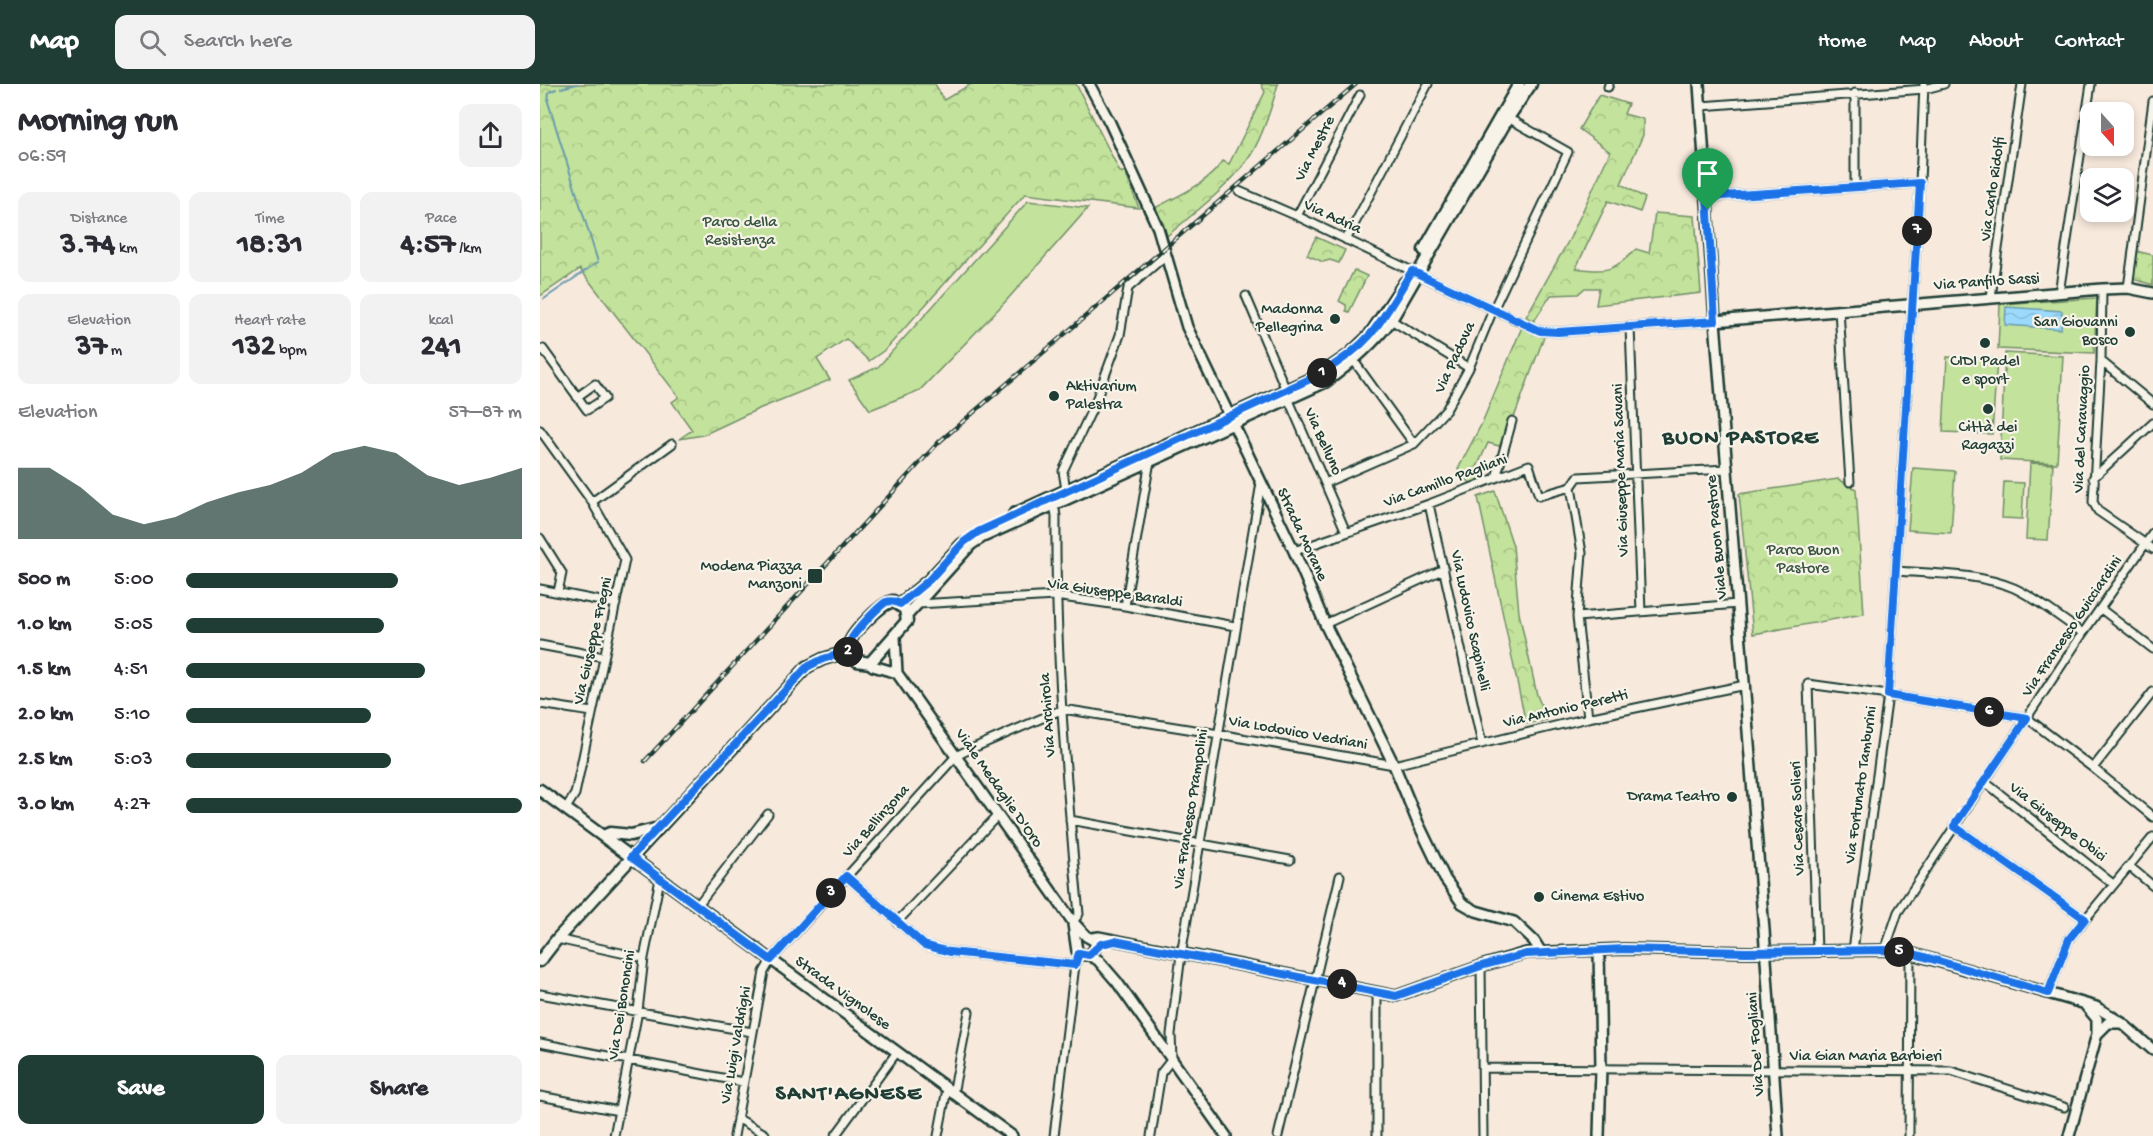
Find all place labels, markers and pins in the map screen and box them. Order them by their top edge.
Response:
pin [1682,148,1733,210]
pin: 7 [1902,216,1932,246]
place label: Madonna Pellegrina [1255,301,1324,338]
marker: Madonna Pellegrina [1328,312,1342,326]
place label: San Giovanni Bosco [2034,314,2118,351]
marker: San Giovanni Bosco [2123,325,2137,339]
marker: CIDI Padel e sport [1978,336,1992,350]
place label: CIDI Padel e sport [1950,353,2020,390]
pin: 1 [1307,358,1337,388]
place label: Aktivarium Palestra [1065,378,1137,415]
marker: Aktivarium Palestra [1047,389,1061,403]
marker: Città dei Ragazzi [1981,402,1995,416]
place label: Città dei Ragazzi [1959,419,2017,456]
place label: Modena Piazza Manzoni [701,558,803,595]
marker: Modena Piazza Manzoni [806,567,824,585]
pin: 2 [833,637,863,667]
pin: 6 [1974,697,2004,727]
place label: Drama Teatro [1626,788,1720,807]
marker: Drama Teatro [1725,790,1739,804]
pin: 3 [816,878,846,908]
place label: Cinema Estivo [1551,888,1644,907]
marker: Cinema Estivo [1532,890,1546,904]
pin: 5 [1884,937,1914,967]
pin: 4 [1327,969,1357,999]

